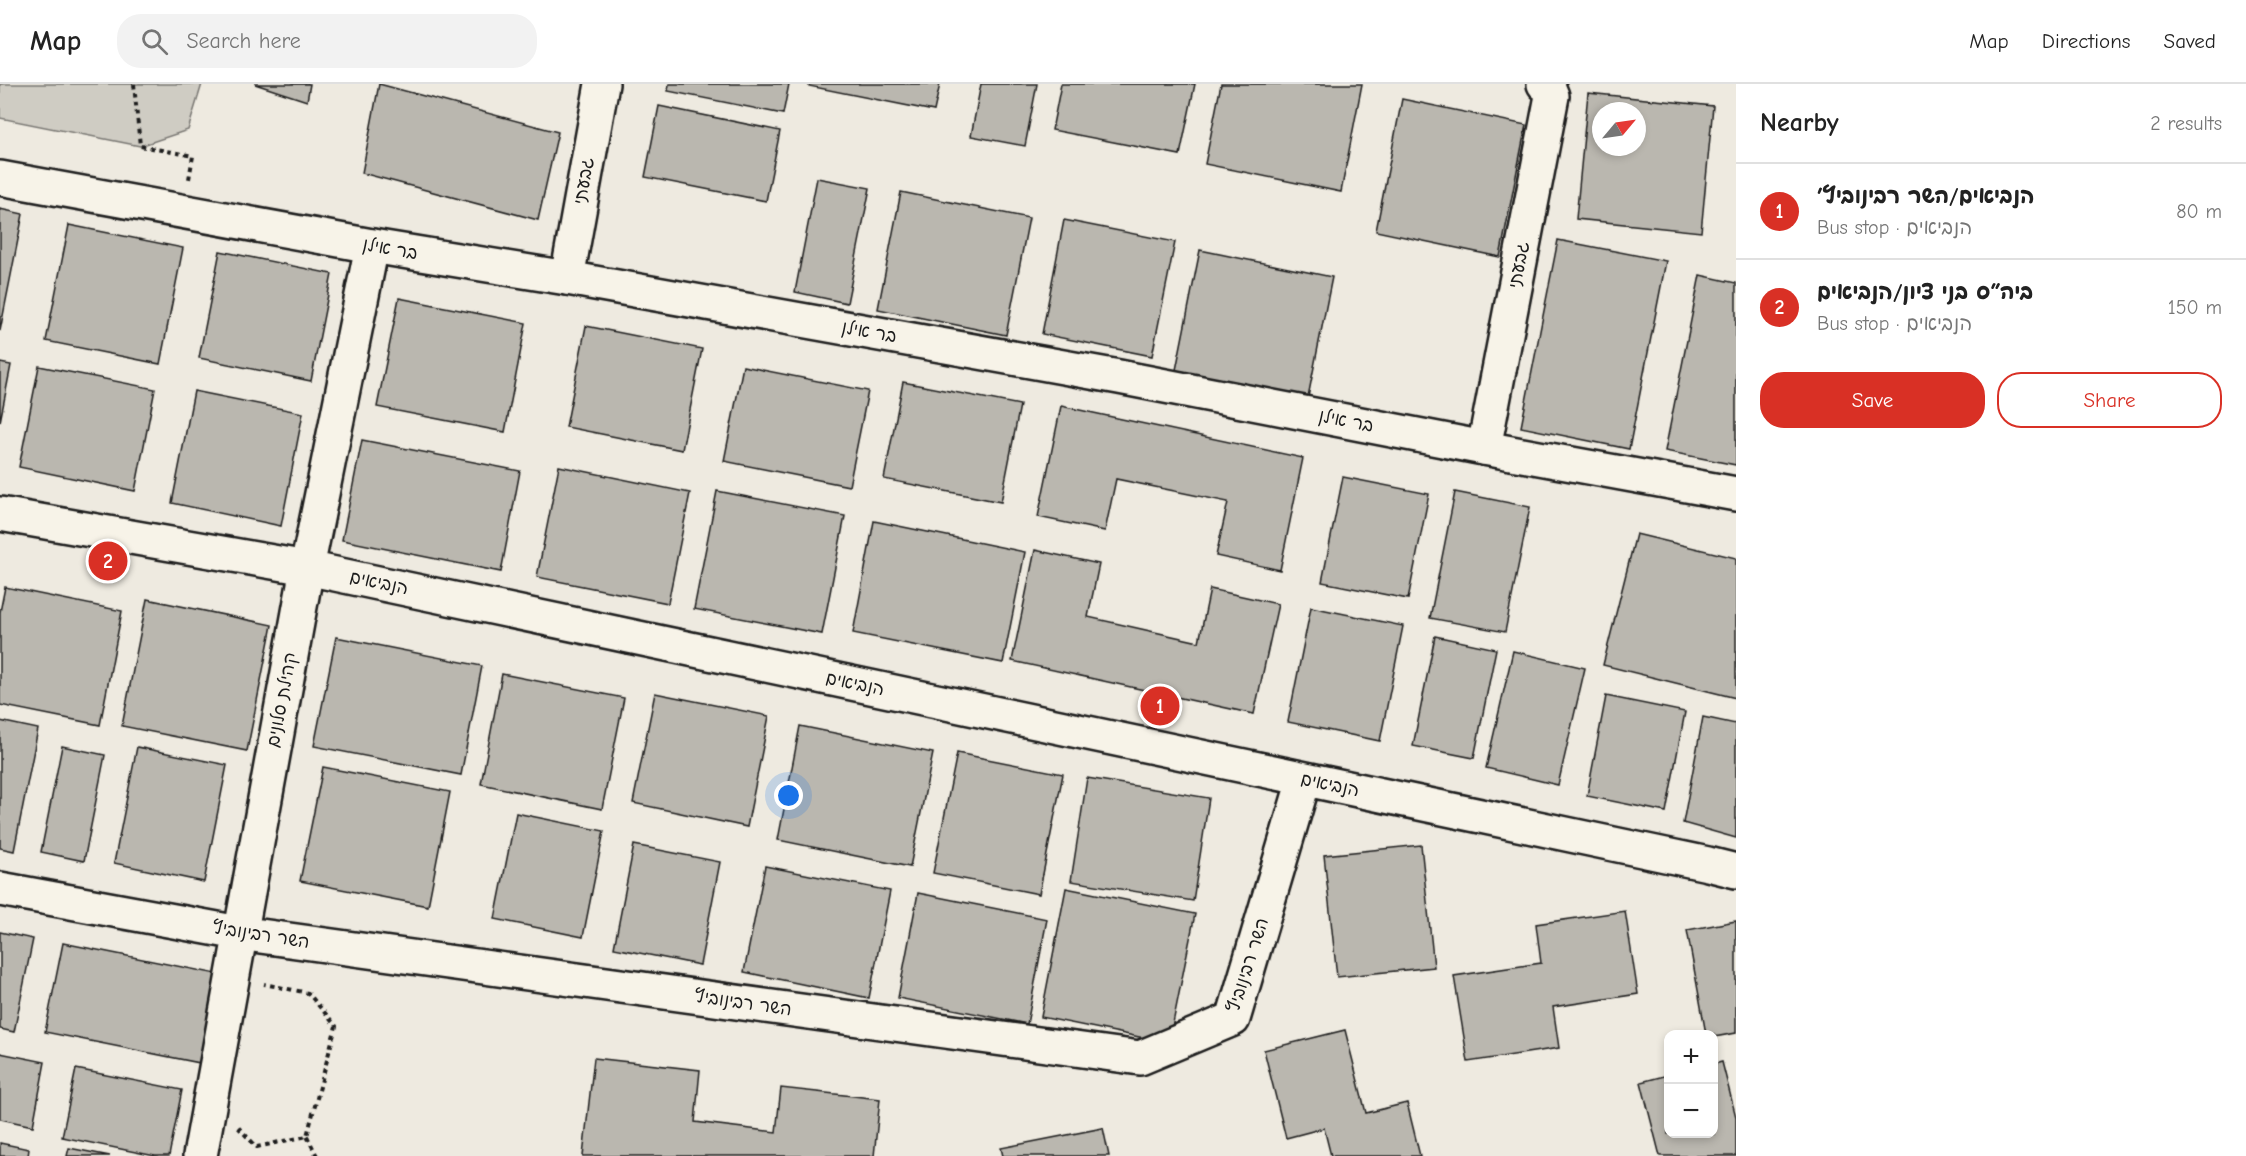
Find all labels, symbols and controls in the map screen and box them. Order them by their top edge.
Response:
search box [117,14,537,68]
text: Map [30,25,81,57]
icon: search [138,25,171,58]
text: Search here [186,28,301,54]
text: Map [1969,29,2009,53]
text: Directions [2042,29,2131,53]
text: Saved [2164,29,2216,53]
north arrow [1592,102,1646,156]
text: Nearby [1760,108,1839,138]
text: 2 results [2150,112,2222,135]
street label: גבעתי [570,156,598,206]
text: הנביאים/השר רבינוביץ׳ [1817,183,2035,209]
text: 1 [1776,200,1783,223]
text: 80 m [2176,200,2222,223]
text: Bus stop · הנביאים [1817,216,1972,239]
street label: בר אילן [361,234,419,264]
street label: גבעתי [1504,240,1534,290]
text: ביה״ס בני ציון/הנביאים [1817,279,2033,305]
text: 2 [1775,296,1784,319]
text: 150 m [2168,296,2222,319]
text: Bus stop · הנביאים [1817,312,1972,335]
street label: בר אילן [840,317,898,347]
button: Save [1760,372,1985,428]
button: Share [1997,372,2222,428]
street label: בר אילן [1317,405,1375,437]
pin: 2 [88,538,128,584]
street label: הנביאים [348,567,410,599]
street label: קהילת סלונים [263,651,301,749]
street label: הנביאים [824,668,886,700]
pin: 1 [1140,684,1180,728]
street label: הנביאים [1299,769,1361,801]
your location [774,781,803,810]
street label: השר רבינוביץ [1223,915,1273,1015]
street label: השר רבינוביץ [211,917,311,953]
street label: השר רבינוביץ [693,986,793,1020]
map controls [1664,1030,1718,1138]
button: + [1664,1030,1718,1084]
button: − [1664,1084,1718,1138]

